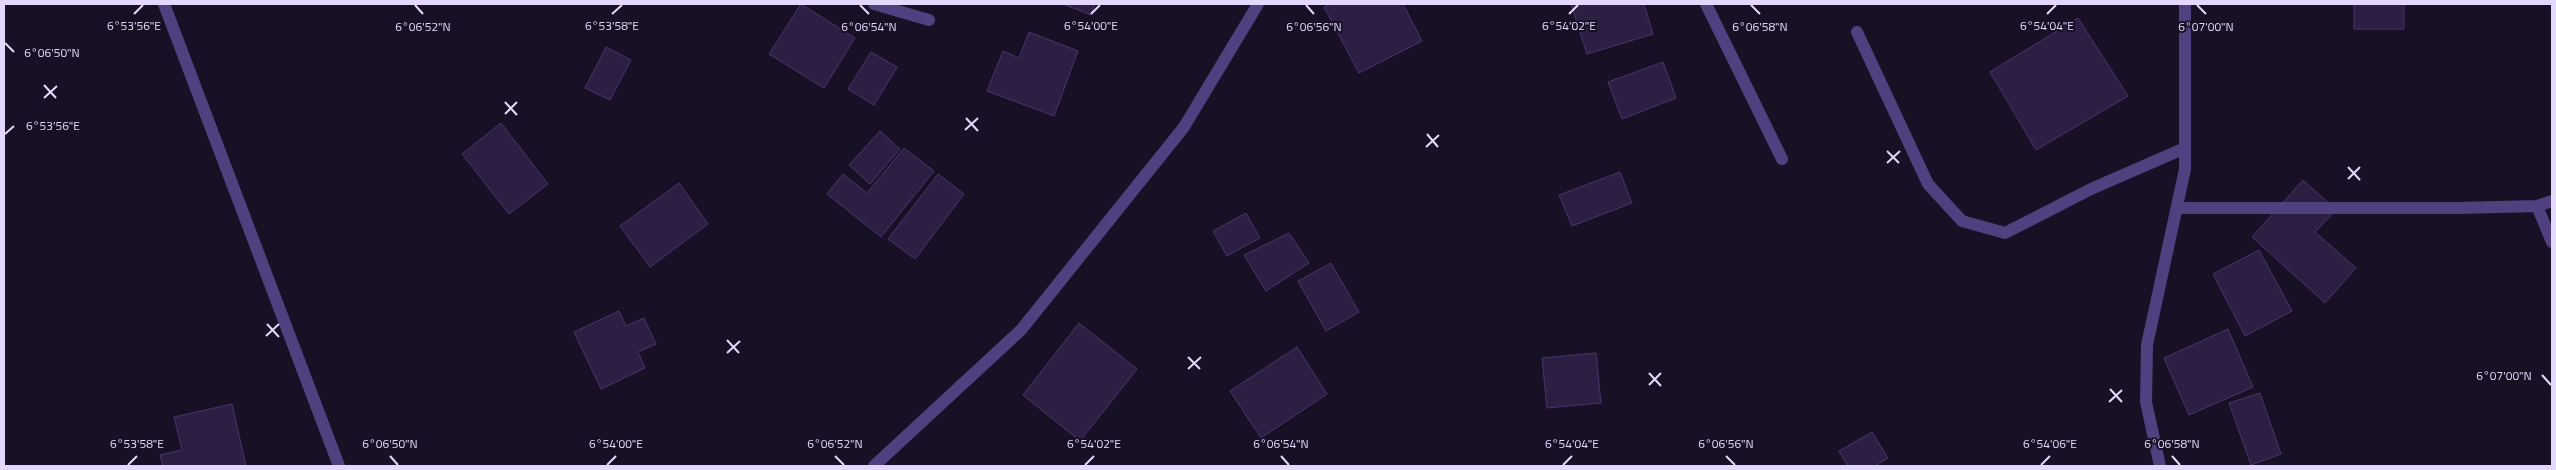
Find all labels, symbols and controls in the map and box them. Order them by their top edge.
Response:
text: 6°53'56"E [107,16,161,35]
text: 6°53'58"E [585,16,639,35]
text: 6°54'00"E [1064,16,1118,35]
text: 6°54'02"E [1542,16,1596,35]
text: 6°54'04"E [2020,16,2074,35]
text: 6°06'52"N [395,17,451,36]
text: 6°06'54"N [841,17,897,36]
text: 6°06'56"N [1286,17,1342,36]
text: 6°06'58"N [1732,17,1788,36]
text: 6°07'00"N [2178,17,2234,36]
text: 6°06'50"N [24,43,80,62]
text: 6°53'56"E [26,116,80,135]
text: 6°07'00"N [2476,366,2532,385]
text: 6°53'58"E [110,434,164,453]
text: 6°06'50"N [362,434,418,453]
text: 6°54'00"E [589,434,643,453]
text: 6°06'52"N [807,434,863,453]
text: 6°54'02"E [1067,434,1121,453]
text: 6°06'54"N [1253,434,1309,453]
text: 6°54'04"E [1545,434,1599,453]
text: 6°06'56"N [1698,434,1754,453]
text: 6°54'06"E [2023,434,2077,453]
text: 6°06'58"N [2144,434,2200,453]

